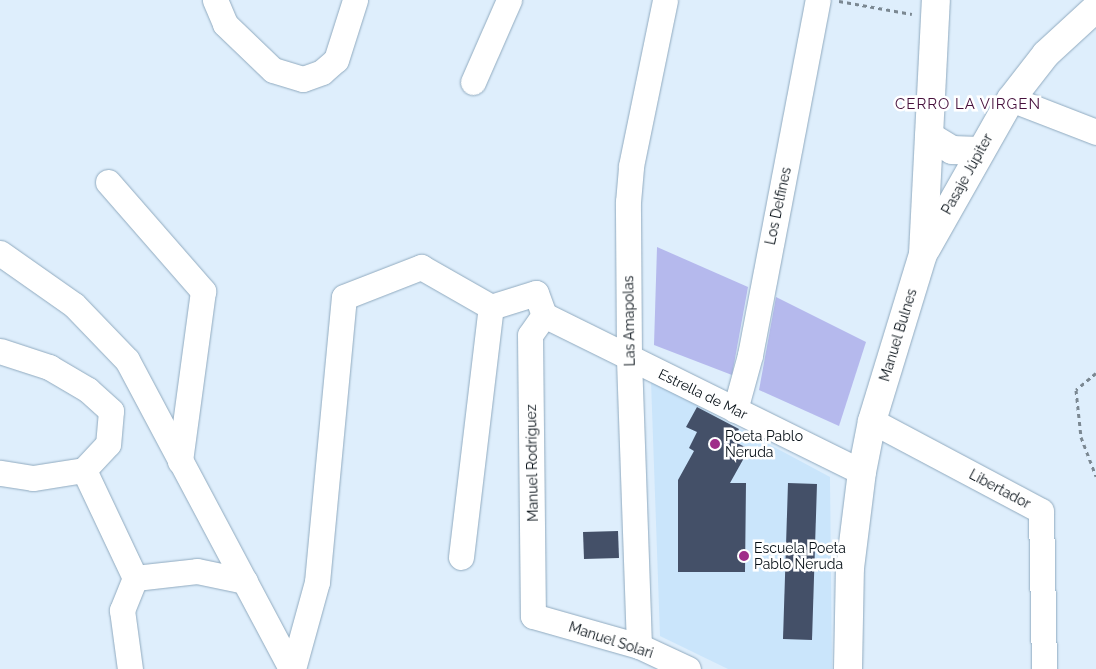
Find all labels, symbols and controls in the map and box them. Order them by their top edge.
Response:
district label: CERRO LA VIRGEN [893,96,1043,114]
street label: Pasaje Júpiter [938,131,996,217]
street label: Los Delfines [762,166,794,246]
street label: Las Amapolas [620,275,638,367]
street label: Manuel Bulnes [876,286,920,384]
street label: Estrella de Mar [656,365,750,423]
street label: Manuel Rodríguez [523,404,541,522]
place label: Poeta Pablo Neruda [725,428,803,461]
marker: Poeta Pablo Neruda [709,438,721,450]
street label: Libertador [966,466,1034,512]
place label: Escuela Poeta Pablo Neruda [754,540,846,572]
marker: Escuela Poeta Pablo Neruda [738,550,750,562]
street label: Manuel Solari [566,618,656,662]

